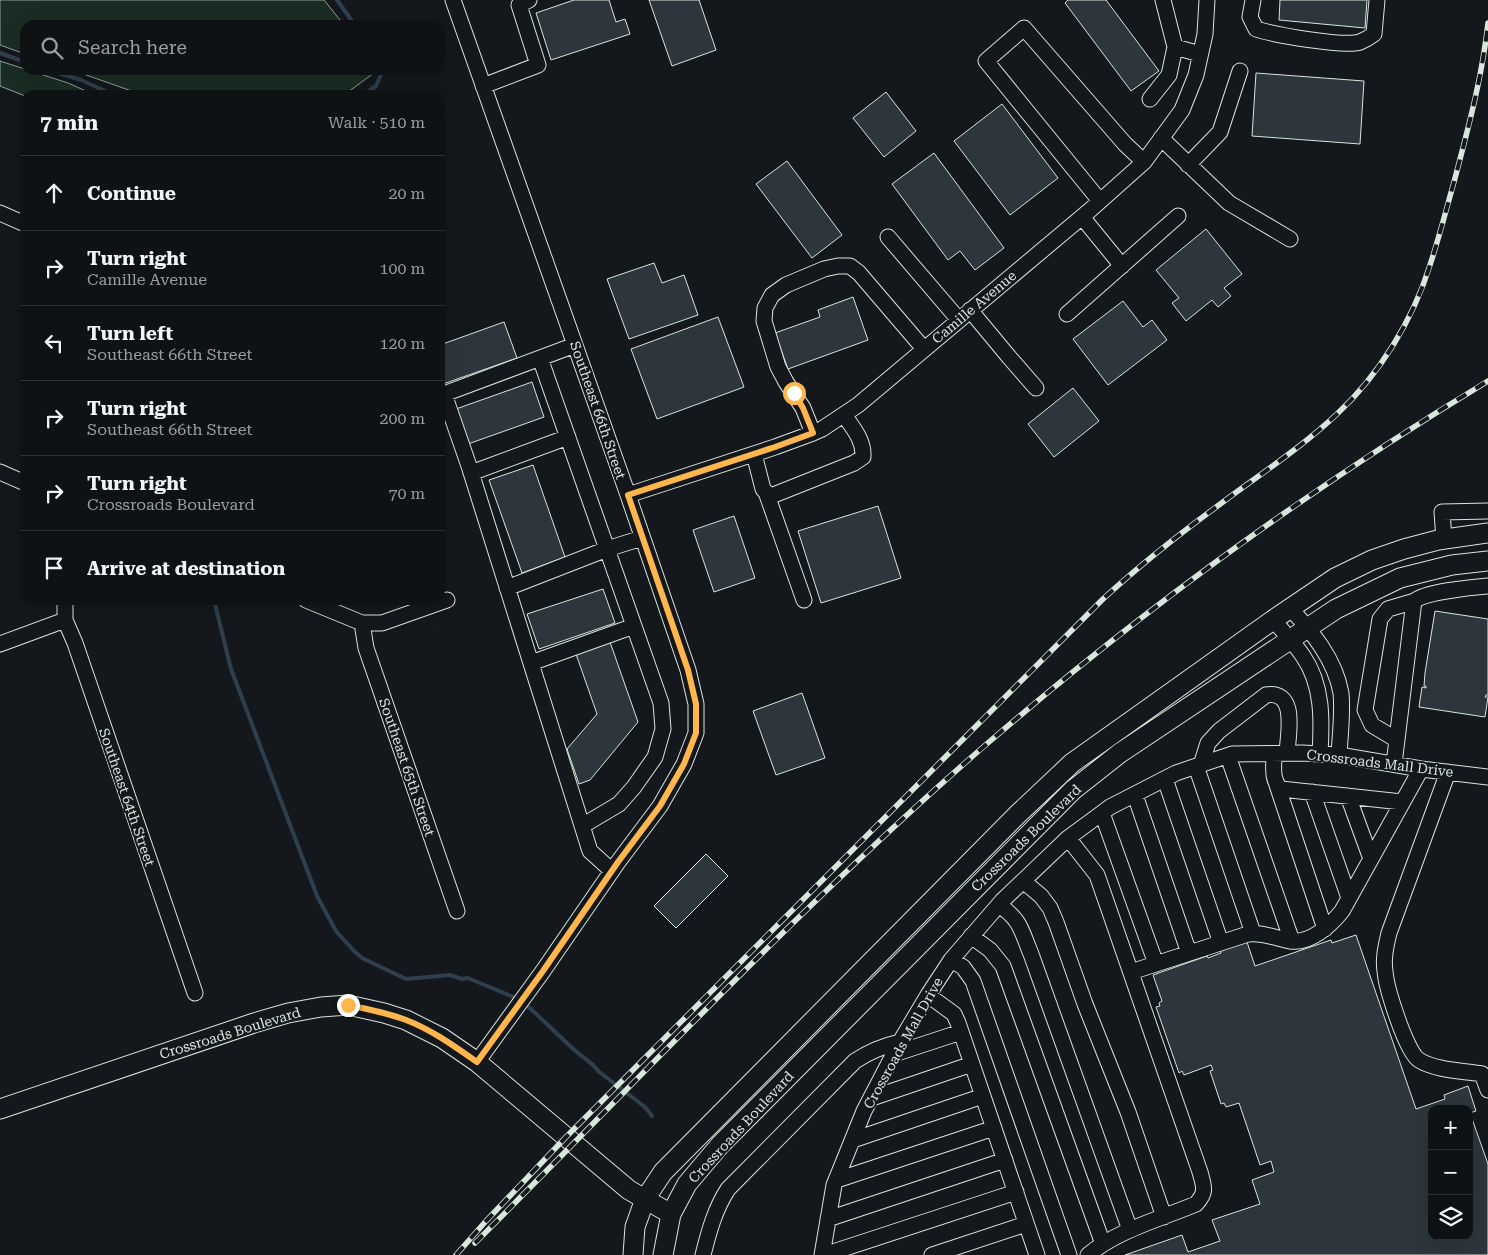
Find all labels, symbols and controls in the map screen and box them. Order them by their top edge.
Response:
search box [20,20,445,75]
icon: search [38,34,66,62]
text: Search here [78,36,187,59]
text: 7 min [40,111,98,135]
text: Walk · 510 m [328,113,425,132]
icon: ahead [40,179,68,207]
text: Continue [87,182,176,205]
text: 20 m [388,184,425,203]
text: Turn right [87,247,187,270]
icon: right [40,254,68,282]
text: 100 m [379,259,425,278]
street label: Camille Avenue [929,267,1020,347]
text: Camille Avenue [87,270,207,289]
text: Turn left [87,322,173,345]
icon: left [40,329,68,357]
text: 120 m [379,334,425,353]
street label: Southeast 66th Street [567,339,629,481]
text: Southeast 66th Street [87,345,252,364]
route start [783,382,806,405]
text: Turn right [87,397,187,420]
icon: right [40,404,68,432]
text: 200 m [379,409,425,428]
text: Southeast 66th Street [87,420,252,439]
text: Turn right [87,472,187,495]
icon: right [40,479,68,507]
text: 70 m [388,484,425,503]
text: Crossroads Boulevard [87,495,255,514]
icon: arrive [40,554,68,582]
text: Arrive at destination [87,557,285,580]
street label: Southeast 65th Street [376,696,438,838]
street label: Southeast 64th Street [96,726,158,868]
street label: Crossroads Mall Drive [1306,746,1455,780]
street label: Crossroads Boulevard [968,781,1084,895]
street label: Crossroads Mall Drive [860,974,946,1112]
route end [337,994,360,1017]
street label: Crossroads Boulevard [157,1004,303,1062]
street label: Crossroads Boulevard [685,1068,797,1186]
map controls [1428,1105,1473,1240]
button: + [1428,1105,1473,1150]
button: − [1428,1150,1473,1195]
button: layers [1428,1195,1473,1240]

